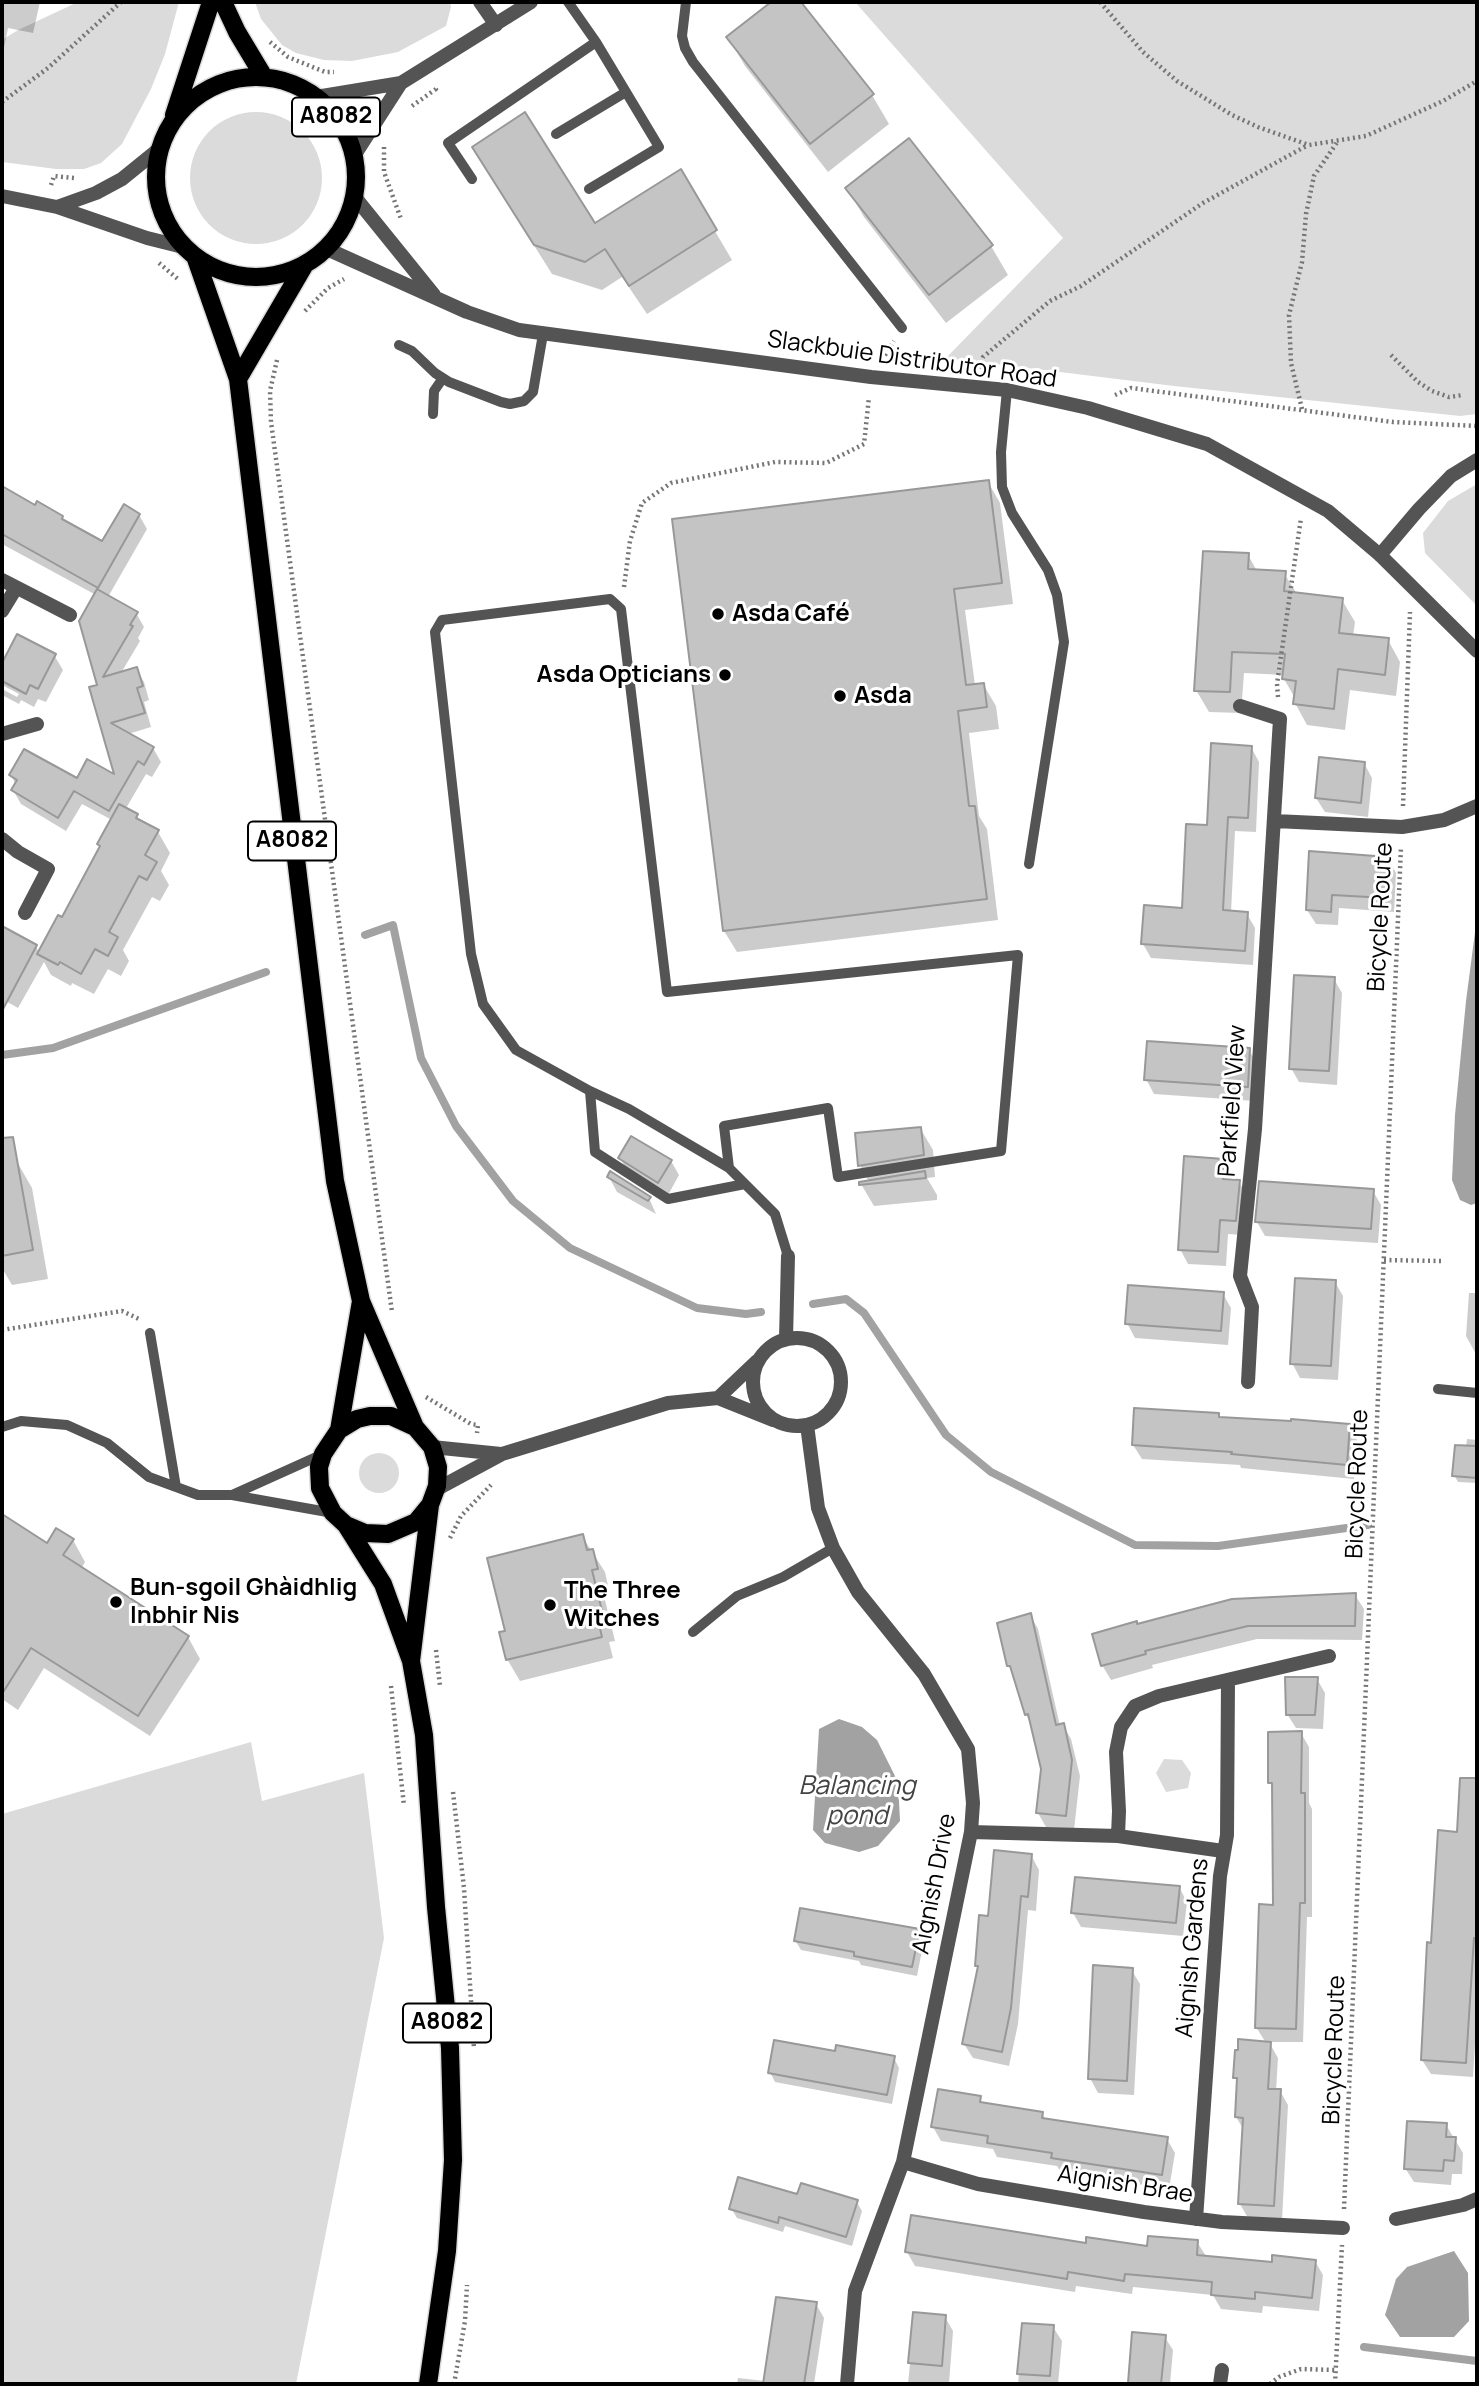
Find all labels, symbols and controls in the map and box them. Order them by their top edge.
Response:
road number: A8082 [292,98,380,136]
street label: Slackbuie Distributor Road [765,325,1059,395]
place label: Asda Café [732,600,850,628]
marker: Asda Café [710,606,726,622]
place label: Asda Opticians [537,661,711,689]
marker: Asda Opticians [717,667,733,683]
place label: Asda [854,682,912,710]
marker: Asda [832,688,848,704]
road number: A8082 [248,821,336,860]
street label: Bicycle Route [1363,842,1399,992]
street label: Parkfield View [1213,1024,1253,1178]
street label: Bicycle Route [1341,1409,1375,1559]
place label: Bun-sgoil Ghàidhlig Inbhir Nis [130,1574,357,1630]
place label: The Three Witches [564,1577,681,1633]
marker: Bun-sgoil Ghàidhlig Inbhir Nis [108,1594,124,1610]
marker: The Three Witches [542,1597,558,1613]
water label: Balancing pond [798,1771,916,1832]
street label: Aignish Drive [907,1811,963,1957]
street label: Aignish Gardens [1171,1857,1215,2039]
street label: Bicycle Route [1318,1975,1352,2125]
road number: A8082 [403,2004,491,2042]
street label: Aignish Brae [1055,2160,1195,2210]

